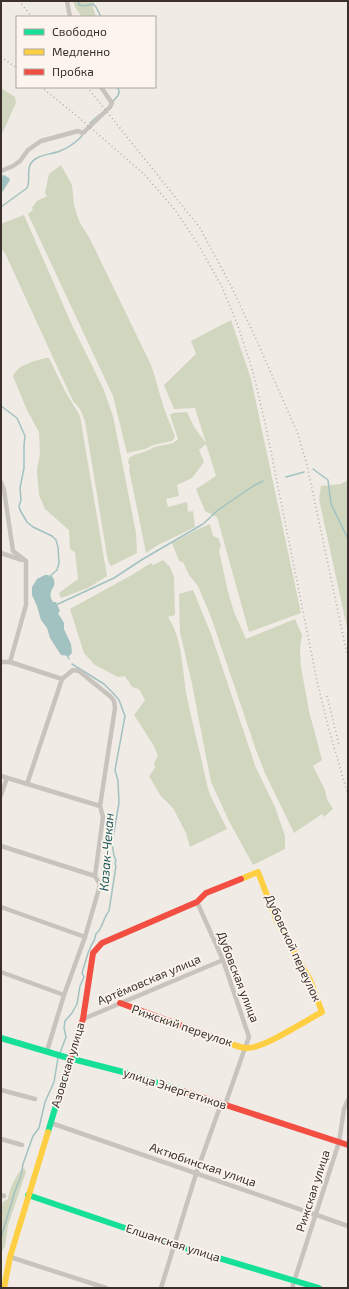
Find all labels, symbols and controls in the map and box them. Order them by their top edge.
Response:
legend [16,16,156,88]
text: Свободно [52,24,107,38]
text: Медленно [52,44,110,58]
text: Пробка [52,64,94,78]
water label: Казак-Чекан [95,812,117,892]
street label: Дубовской переулок [262,892,325,1004]
street label: Дубовская улица [214,929,263,1025]
street label: Артёмовская улица [95,951,203,1008]
street label: Рижский переулок [130,1001,235,1050]
street label: Азовская улица [47,1020,88,1109]
street label: улица Энергетиков [121,1065,229,1112]
street label: Актюбинская улица [148,1139,259,1190]
street label: Рижская улица [292,1148,333,1234]
street label: Елшанская улица [124,1220,222,1265]

